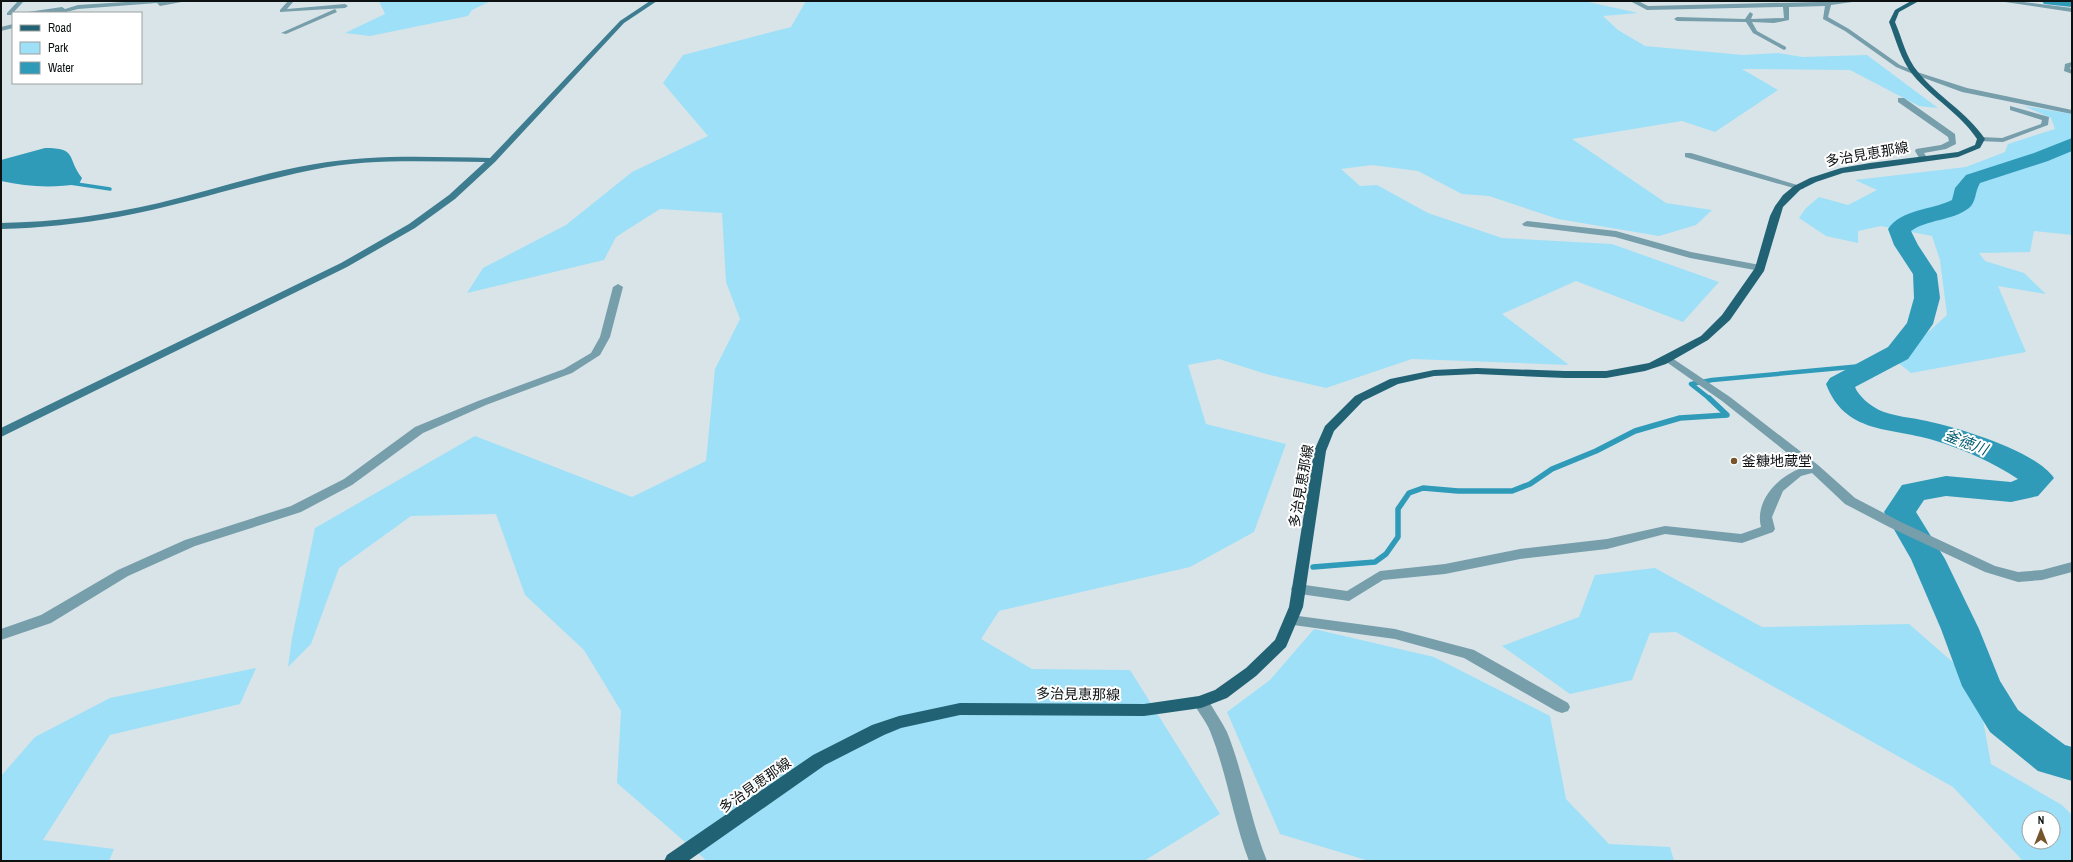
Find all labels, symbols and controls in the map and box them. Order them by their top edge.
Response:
legend [12,12,142,84]
text: Road [48,20,72,36]
text: Park [48,40,68,56]
text: Water [48,60,75,76]
street label: 多治見恵那線 [1824,138,1910,170]
water label: 釜徳川 [1941,424,1993,461]
street label: 多治見恵那線 [1285,443,1317,529]
place label: 釜糠地蔵堂 [1742,452,1812,470]
marker: 釜糠地蔵堂 [1729,456,1739,466]
street label: 多治見恵那線 [1036,684,1120,704]
street label: 多治見恵那線 [715,754,795,816]
north arrow [2021,810,2061,850]
text: N [2038,813,2044,827]

